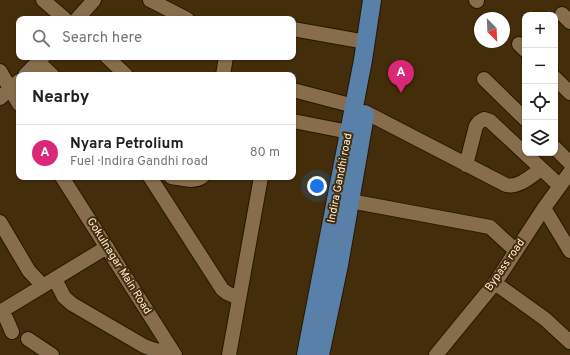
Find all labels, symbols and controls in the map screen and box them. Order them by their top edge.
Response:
north arrow [474,12,510,48]
map controls [522,12,558,156]
button: + [522,12,558,48]
search box [16,16,296,60]
icon: search [30,27,52,49]
text: Search here [62,29,142,48]
button: − [522,48,558,84]
pin: A [388,60,414,93]
button: locate [522,84,558,120]
text: Nearby [32,87,89,109]
button: layers [522,120,558,156]
street label: Indira Gandhi road [324,132,356,224]
text: Nyara Petrolium [70,135,184,154]
text: A [40,145,50,161]
text: 80 m [250,145,280,161]
text: Fuel · Indira Gandhi road [70,154,208,170]
your location [307,176,327,196]
street label: Gokulnagar Main Road [84,215,154,317]
street label: Bypass road [482,236,528,294]

